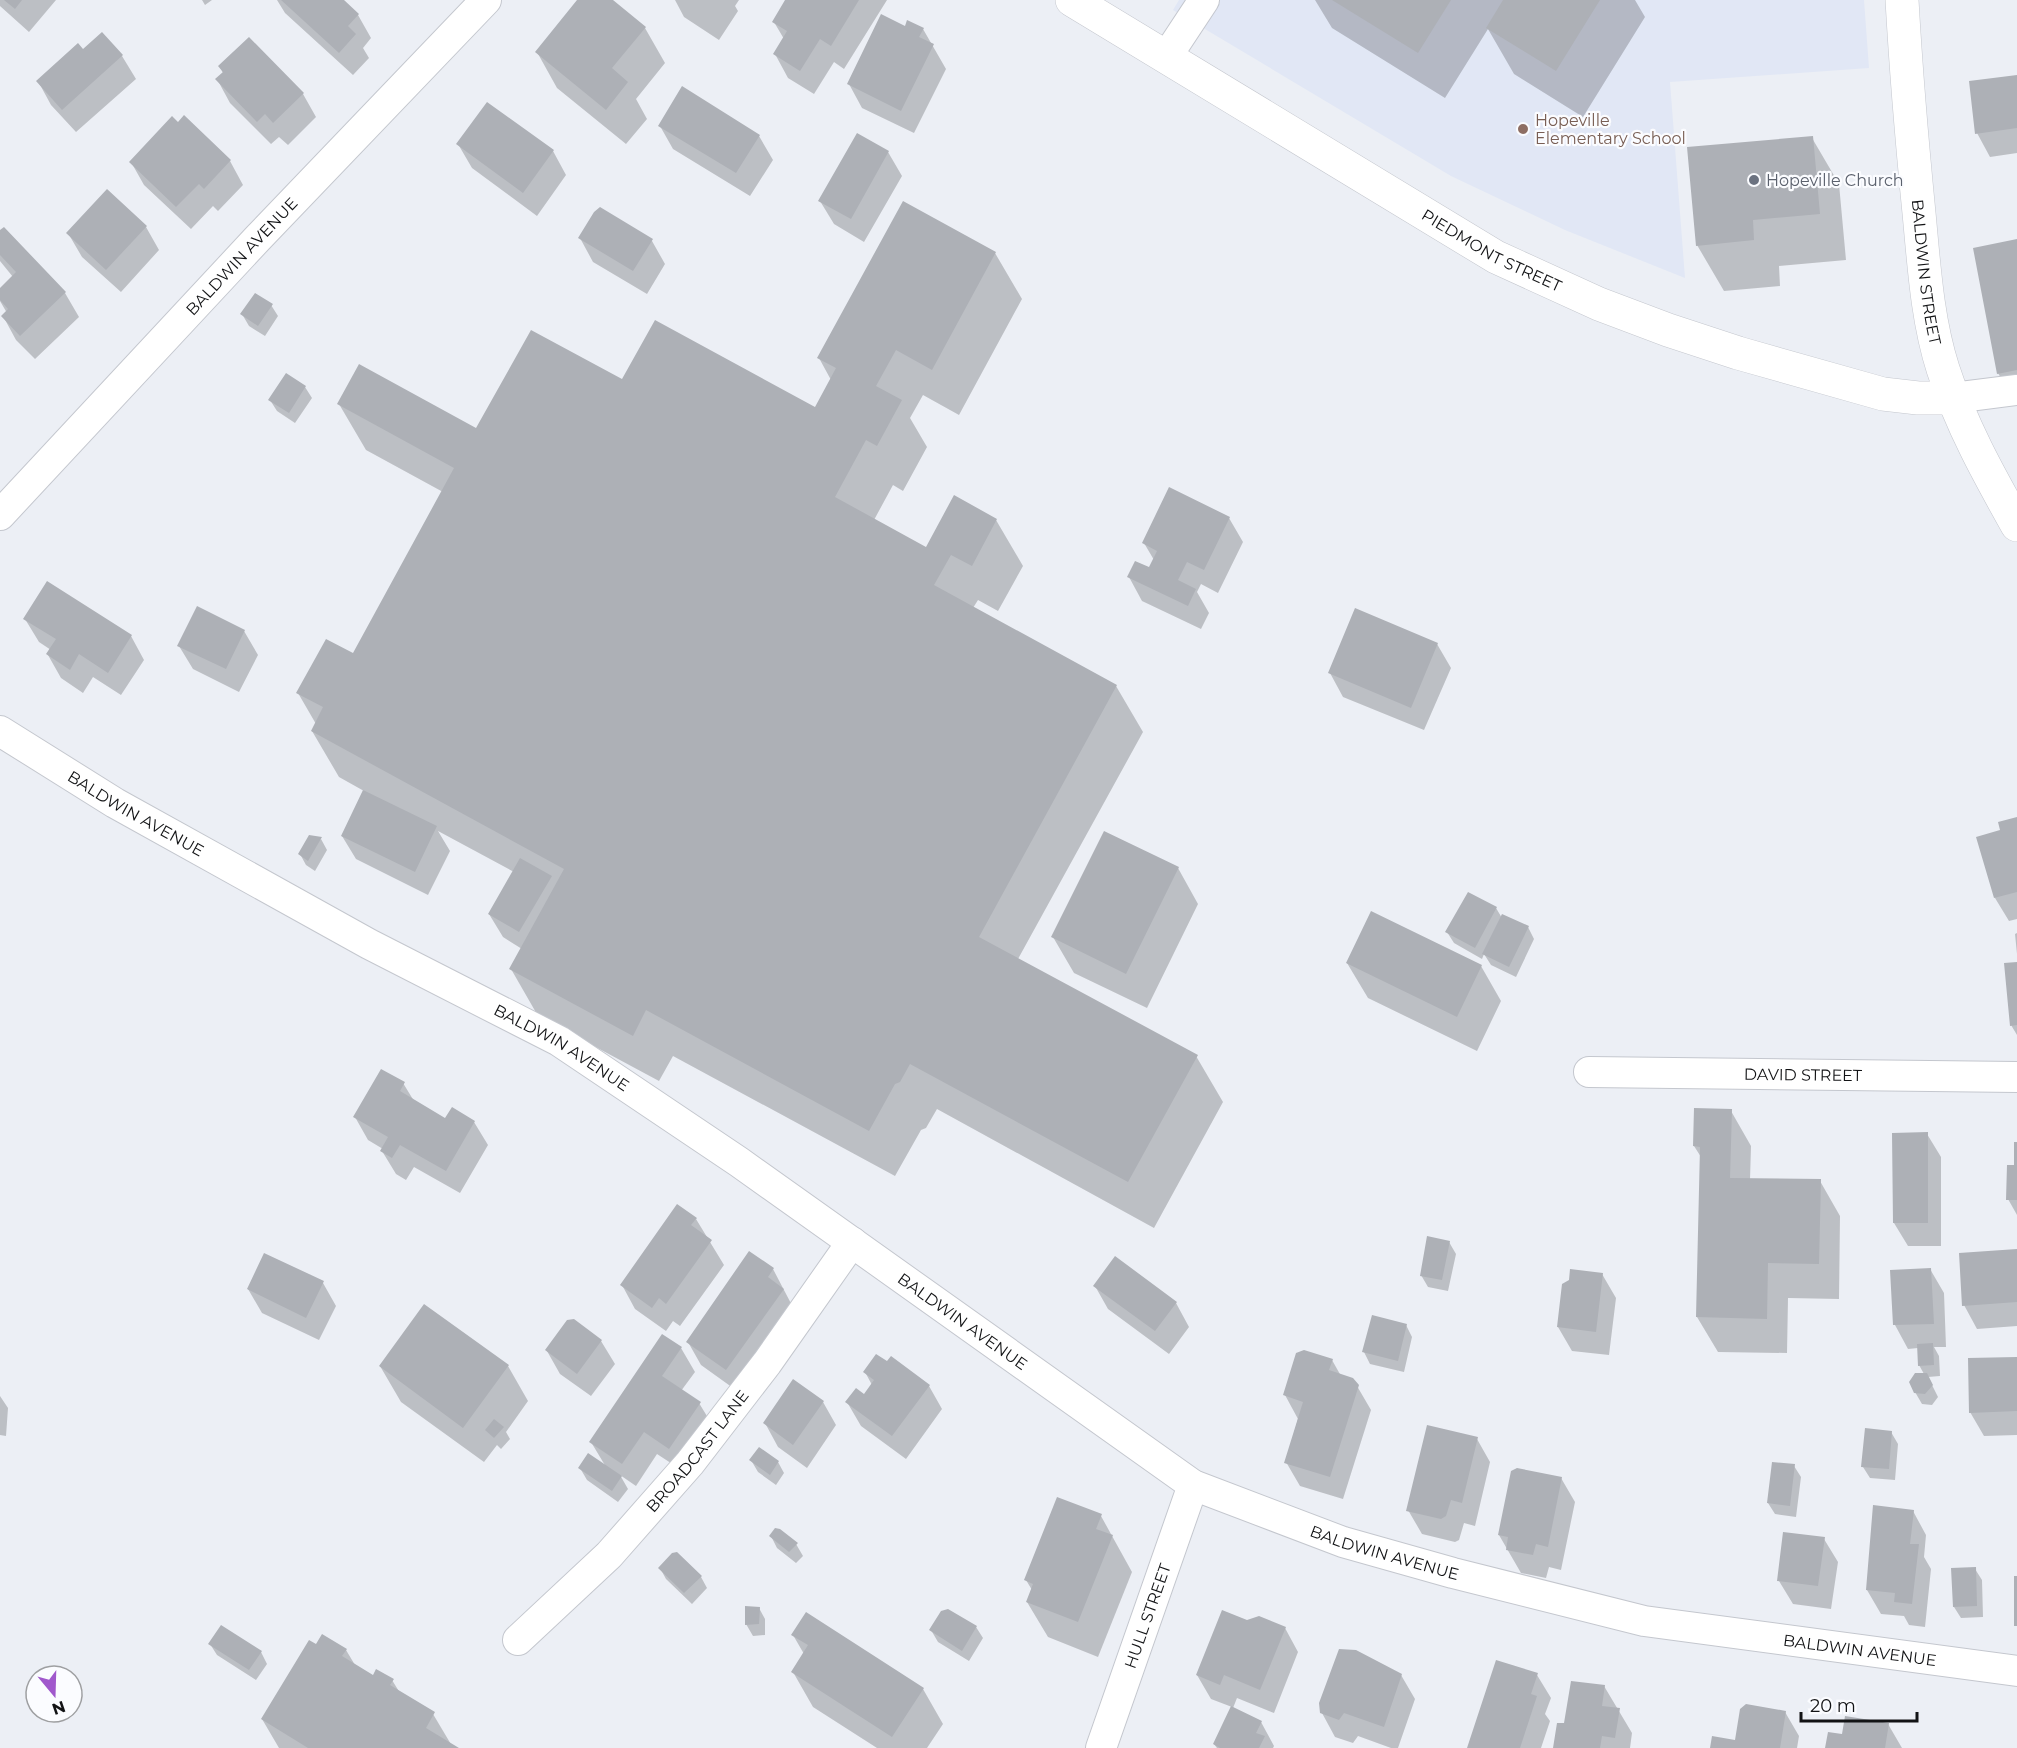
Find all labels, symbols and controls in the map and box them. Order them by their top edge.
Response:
place label: Hopeville Elementary School [1535,111,1686,148]
marker: Hopeville Elementary School [1516,122,1530,136]
place label: Hopeville Church [1766,171,1904,190]
marker: Hopeville Church [1747,173,1761,187]
street label: BALDWIN AVENUE [182,194,302,319]
street label: BALDWIN STREET [1908,198,1945,347]
street label: PIEDMONT STREET [1418,205,1565,296]
street label: BALDWIN AVENUE [64,767,207,861]
street label: BALDWIN AVENUE [491,1000,633,1095]
street label: DAVID STREET [1744,1065,1863,1085]
street label: BALDWIN AVENUE [894,1269,1031,1374]
street label: BROADCAST LANE [642,1386,753,1516]
street label: BALDWIN AVENUE [1307,1521,1461,1584]
street label: HULL STREET [1121,1560,1175,1671]
street label: BALDWIN AVENUE [1782,1631,1938,1670]
north arrow [24,1664,84,1724]
scale bar [1801,1685,1916,1723]
text: 20 m [1810,1695,1856,1717]
text: N [50,1697,68,1719]

